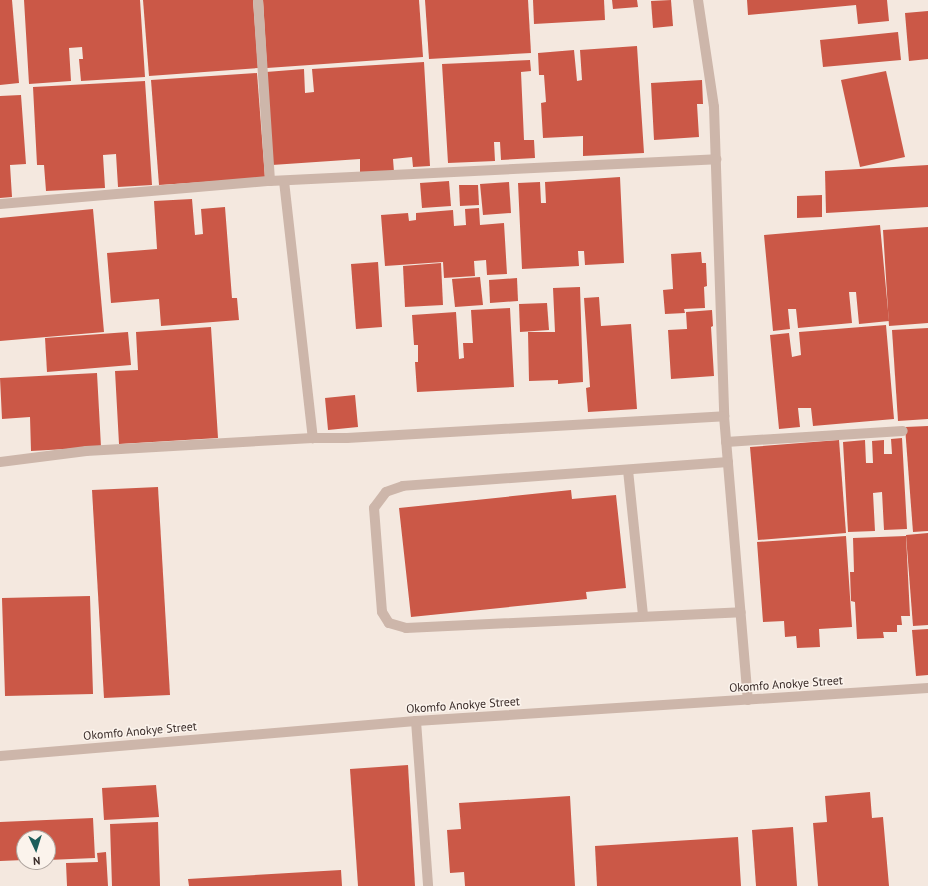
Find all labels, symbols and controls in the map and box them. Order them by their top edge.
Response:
street label: Okomfo Anokye Street [728,673,844,695]
street label: Okomfo Anokye Street [405,694,521,716]
street label: Okomfo Anokye Street [82,719,198,743]
north arrow [16,830,56,870]
text: N [33,854,41,868]

